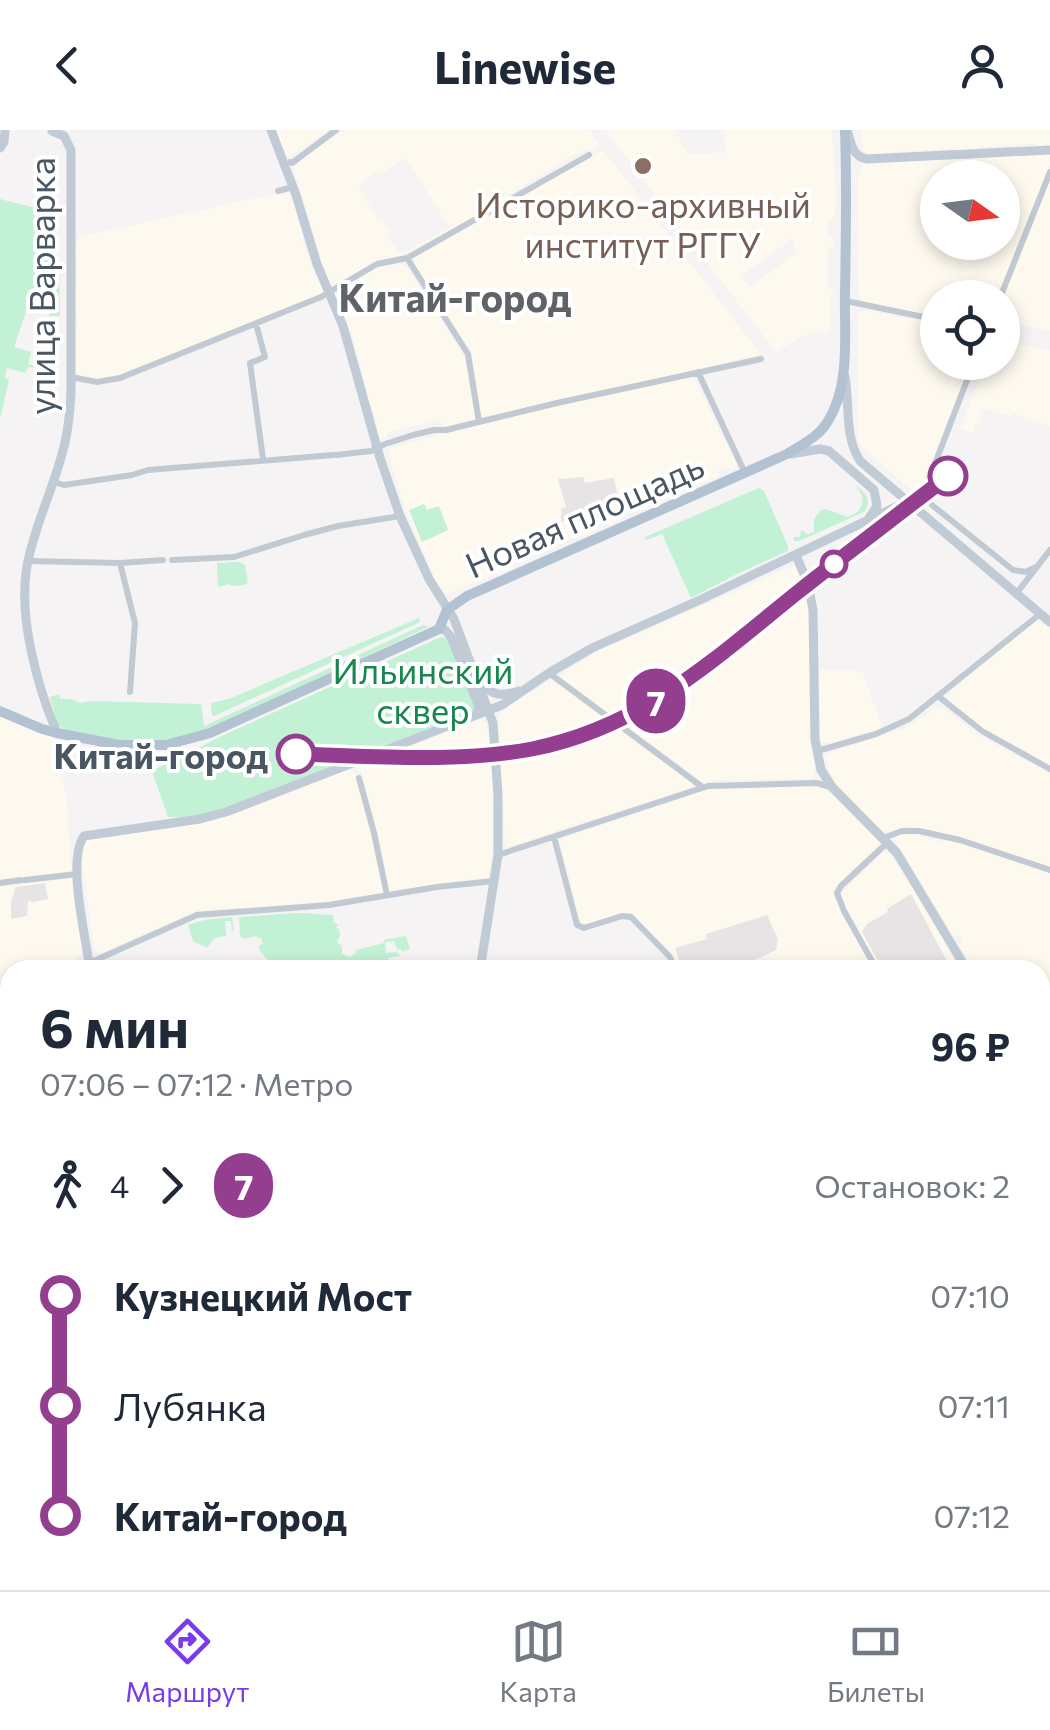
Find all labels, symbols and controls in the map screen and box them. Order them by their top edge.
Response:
icon: back [40,38,95,93]
text: Linewise [434,38,616,93]
icon: person [955,38,1010,93]
marker: Историко-архивный институт РГГУ [632,155,654,177]
street label: улица Варварка [19,157,62,415]
north arrow [920,160,1020,260]
map controls [920,160,1020,380]
place label: Историко-архивный институт РГГУ [475,182,811,265]
district label: Китай-город [339,273,571,320]
button: locate [920,280,1020,380]
street label: Новая площадь [458,442,710,586]
unlabelled marker [929,457,967,495]
unlabelled marker [821,551,847,577]
park label: Ильинский сквер [333,648,513,731]
line badge: 7 [624,668,688,734]
text: 7 [646,680,666,723]
place label: Китай-город [54,733,268,776]
marker: Китай-город [277,735,315,773]
text: 6 мин [40,992,189,1059]
text: 96 ₽ [931,1022,1010,1069]
text: 07:06 – 07:12 · Метро [40,1063,353,1103]
icon: walk [40,1158,95,1213]
icon: forward [144,1158,199,1213]
text: 7 [234,1164,253,1207]
text: 4 [110,1165,129,1205]
text: Остановок: 2 [814,1165,1010,1205]
text: Кузнецкий Мост [114,1272,412,1319]
text: 07:10 [930,1275,1010,1315]
text: Лубянка [114,1382,267,1429]
text: 07:11 [937,1385,1010,1425]
text: Китай-город [114,1492,347,1539]
text: 07:12 [933,1495,1010,1535]
tab: Маршрут [125,1614,249,1708]
tab: Карта [500,1614,577,1708]
tab: Билеты [827,1614,925,1708]

